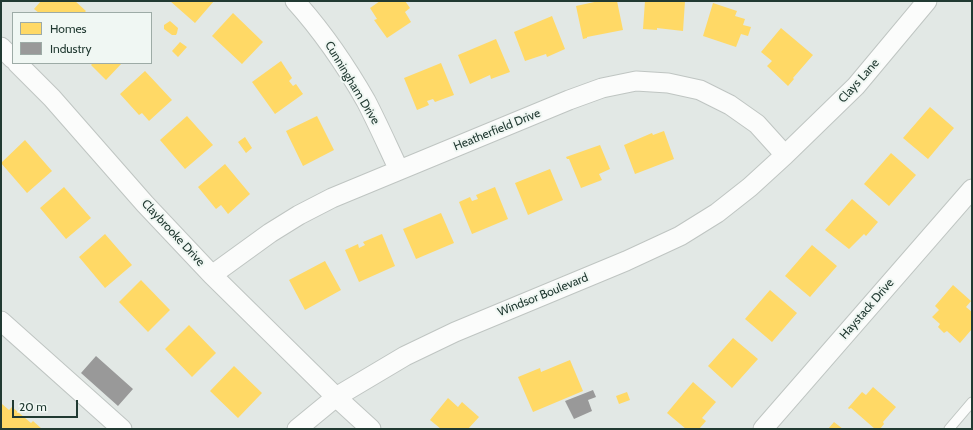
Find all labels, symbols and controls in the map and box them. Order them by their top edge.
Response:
legend [12,12,152,64]
text: Homes [50,21,87,36]
street label: Cunningham Drive [321,39,383,127]
text: Industry [50,41,91,56]
street label: Clays Lane [836,56,882,106]
street label: Heatherfield Drive [452,106,542,154]
street label: Claybrooke Drive [138,197,208,269]
street label: Windsor Boulevard [496,270,590,320]
street label: Haystack Drive [837,276,897,342]
scale bar [14,392,80,418]
text: 20 m [19,399,47,414]

